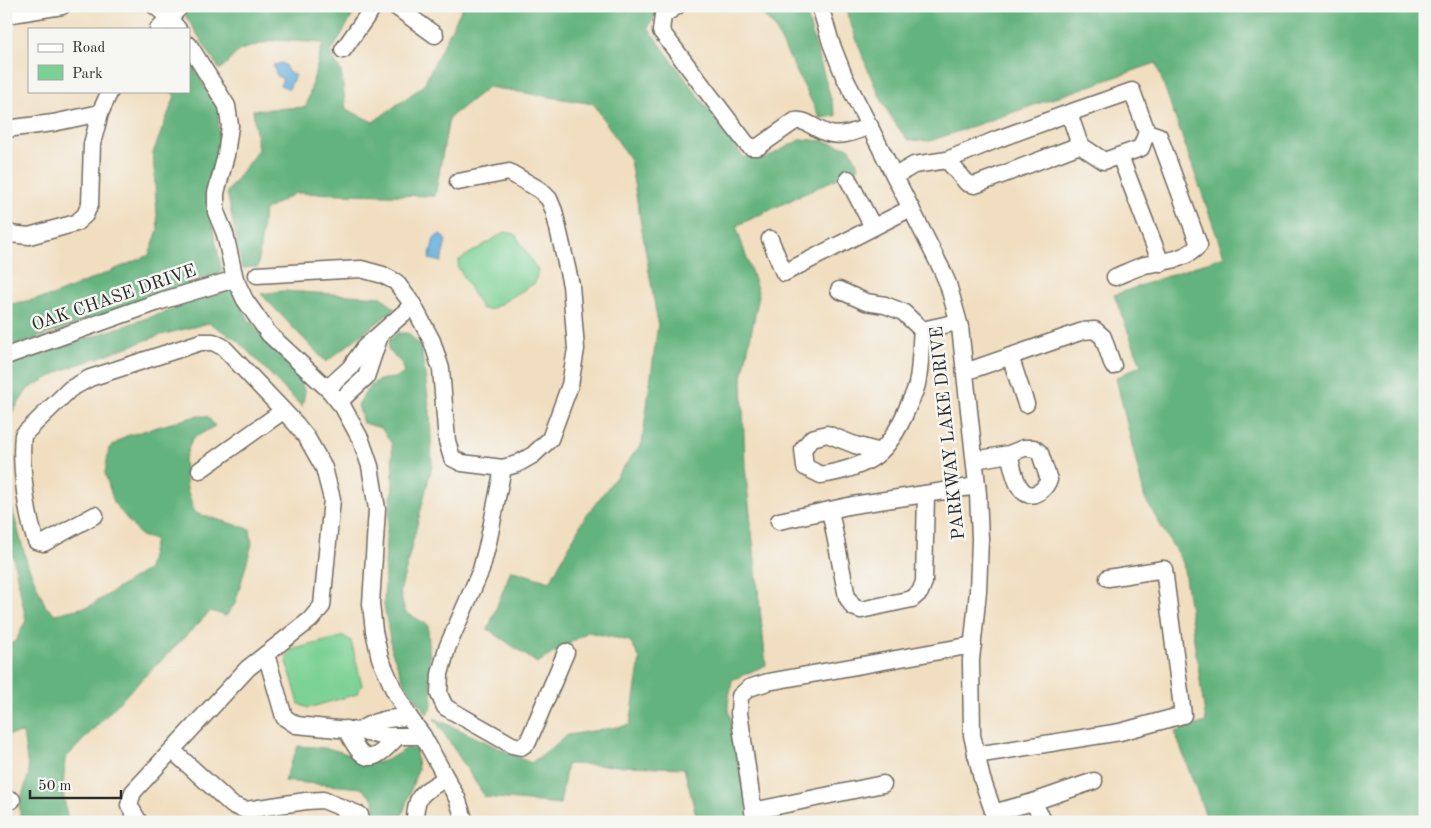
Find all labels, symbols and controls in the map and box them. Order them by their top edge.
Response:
legend [28,28,190,92]
text: Road [72,41,106,56]
text: Park [72,67,103,82]
street label: OAK CHASE DRIVE [29,261,199,335]
street label: PARKWAY LAKE DRIVE [928,325,968,541]
scale bar [30,768,121,800]
text: 50 m [38,779,72,794]

